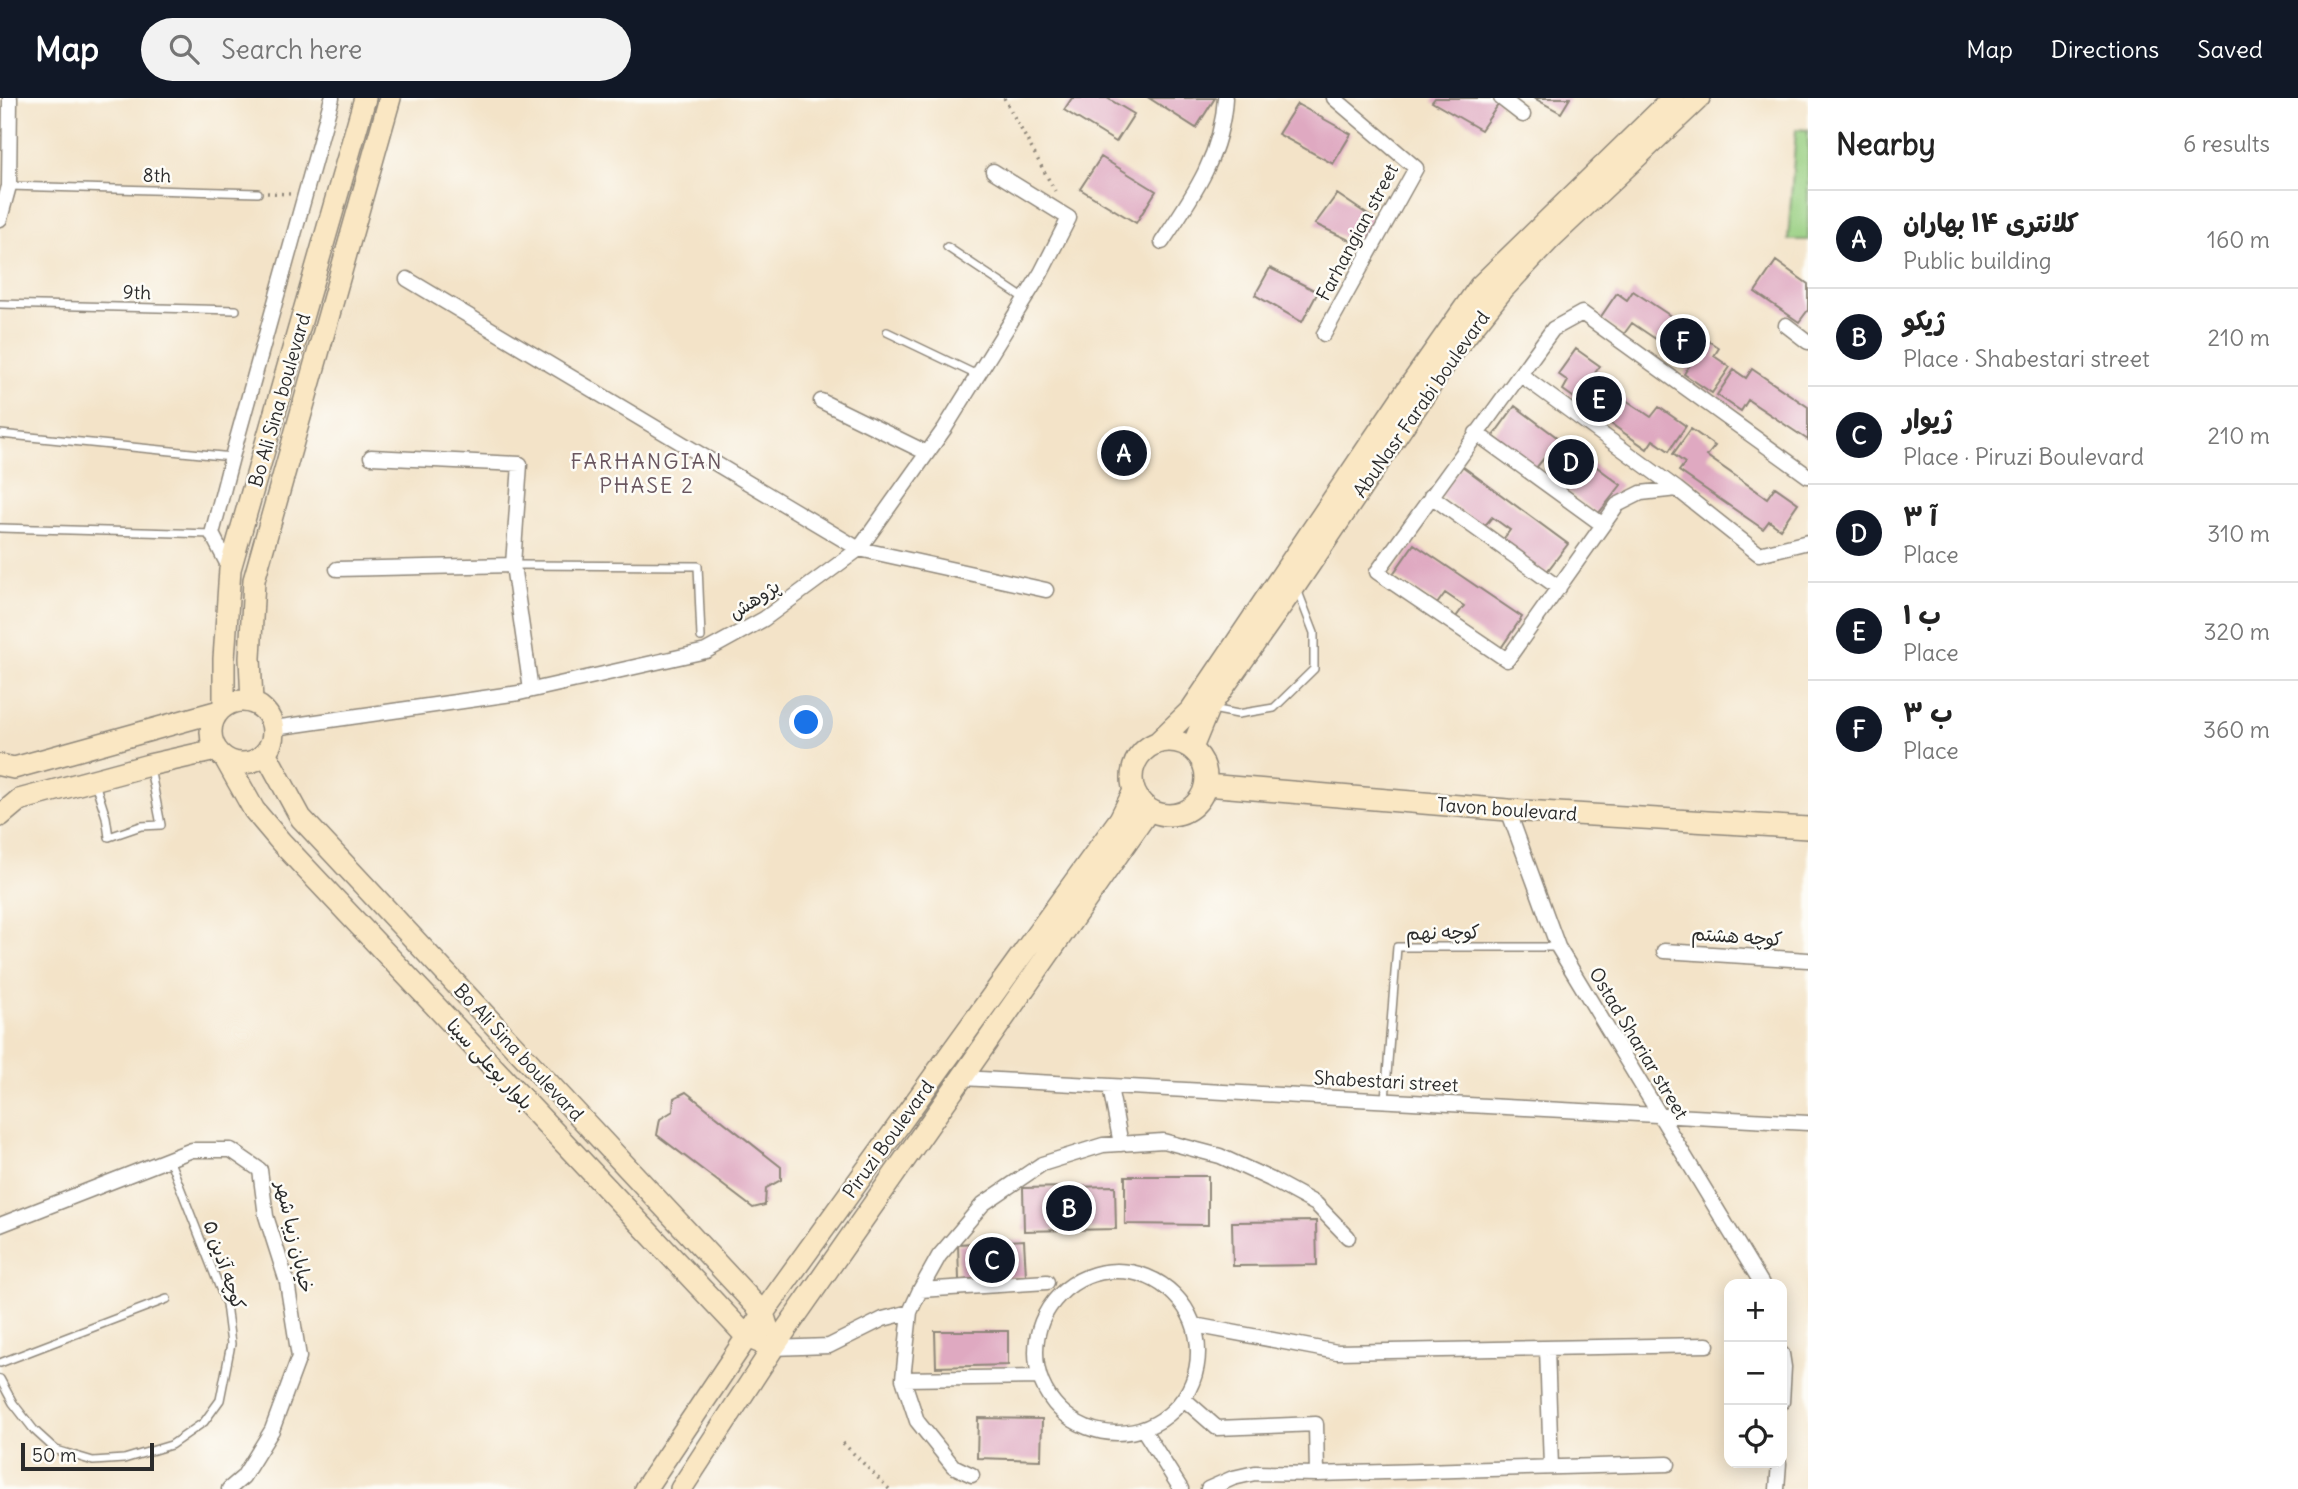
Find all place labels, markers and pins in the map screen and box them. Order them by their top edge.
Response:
pin: F [1660,315,1706,367]
pin: E [1576,373,1622,425]
pin: A [1101,427,1147,479]
pin: D [1548,436,1594,488]
pin: B [1046,1182,1092,1234]
pin: C [969,1234,1015,1286]

